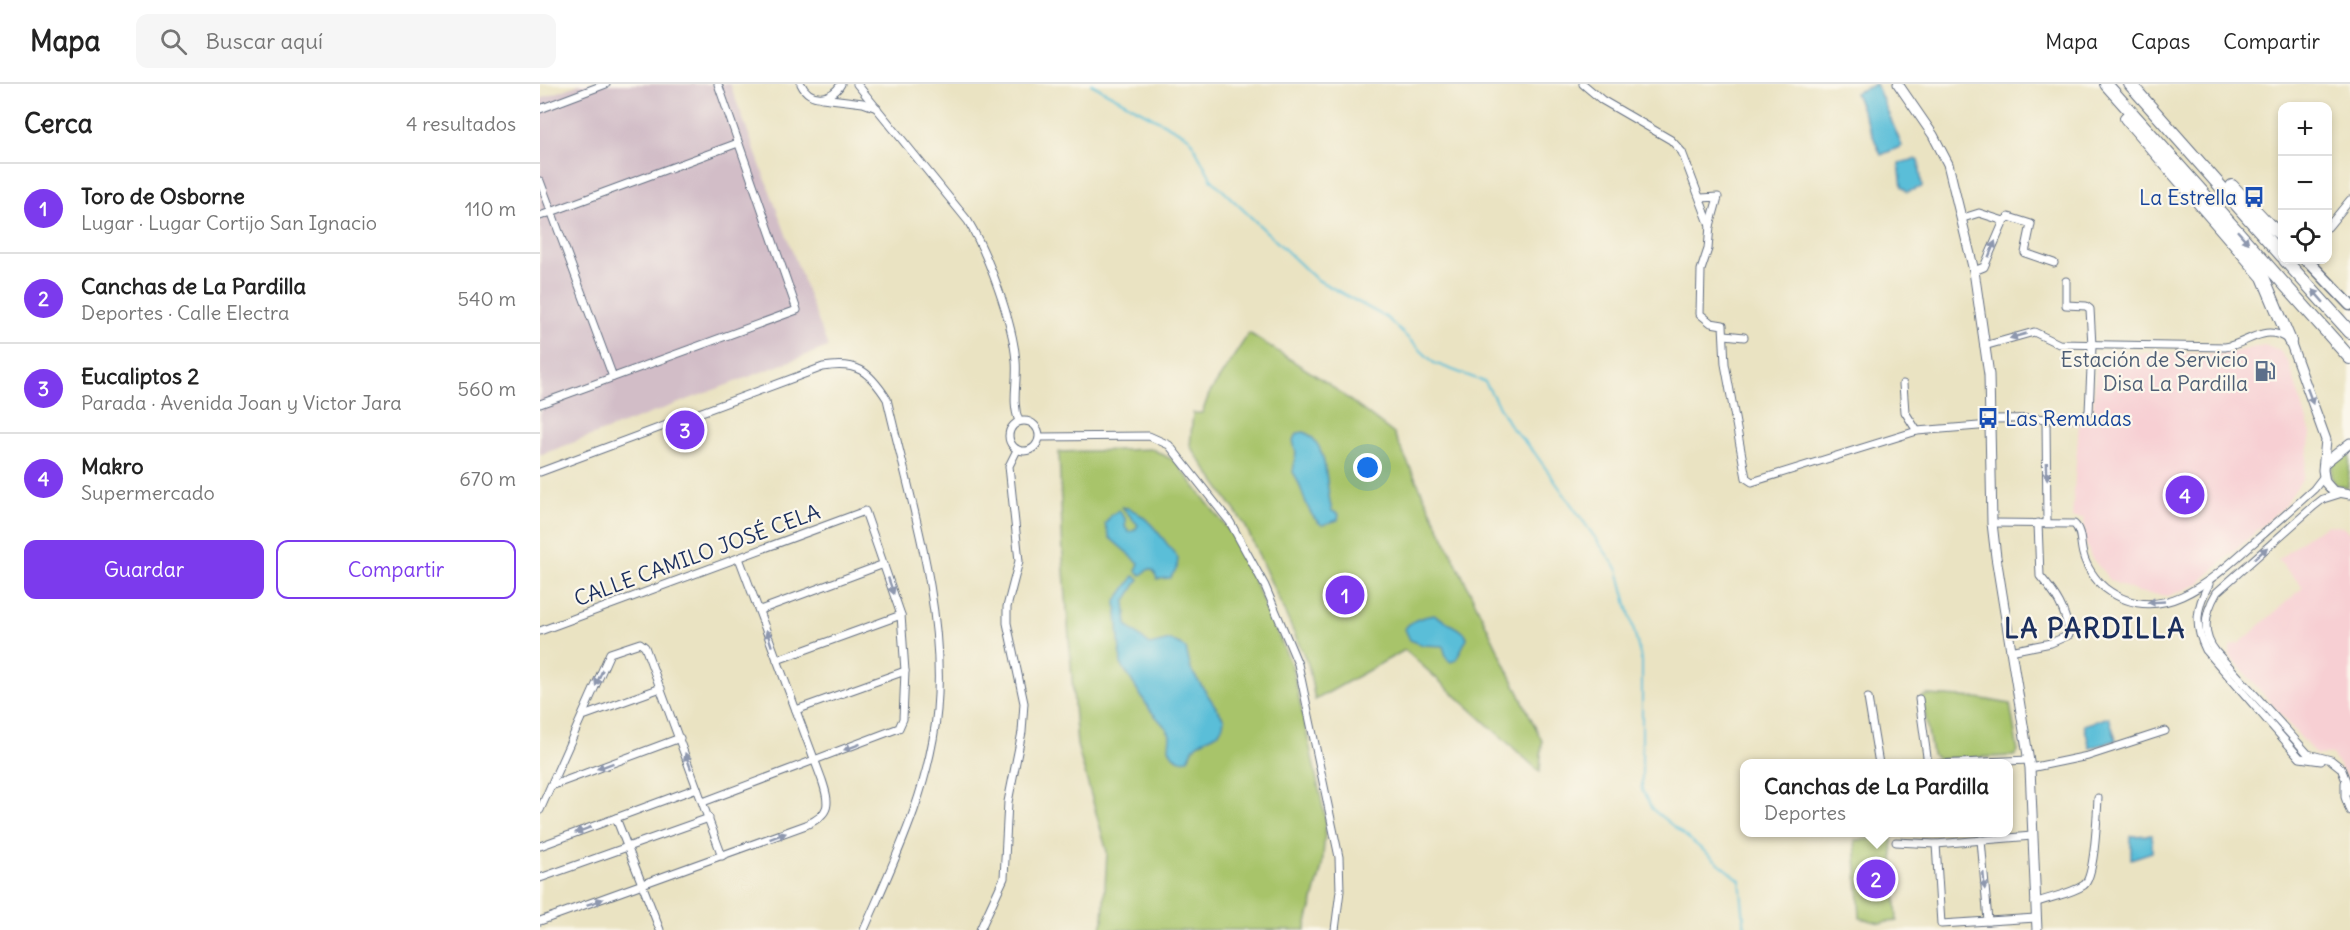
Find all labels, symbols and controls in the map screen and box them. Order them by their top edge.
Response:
search box [136,14,556,68]
text: Mapa [30,23,100,59]
icon: search [157,25,190,58]
text: Buscar aquí [205,27,323,55]
text: Mapa [2045,28,2098,55]
text: Capas [2131,28,2190,55]
text: Compartir [2223,28,2320,55]
map controls [2278,102,2332,264]
button: + [2278,102,2332,156]
text: Cerca [24,107,93,140]
text: 4 resultados [406,111,516,136]
button: − [2278,156,2332,210]
text: Toro de Osborne [81,182,245,210]
place label: La Estrella [2139,184,2237,211]
bus stop icon: La Estrella [2242,185,2266,209]
text: 1 [40,196,47,221]
text: 110 m [465,196,516,221]
text: Lugar · Lugar Cortijo San Ignacio [81,210,377,235]
button: locate [2278,210,2332,264]
one-way arrow [2236,229,2249,244]
one-way arrow [1987,240,1997,258]
text: Canchas de La Pardilla [81,272,306,300]
text: 2 [38,286,49,311]
text: 540 m [457,286,516,311]
one-way arrow [2312,289,2325,304]
text: Deportes · Calle Electra [81,300,289,325]
one-way arrow [2009,332,2027,341]
place label: Estación de Servicio Disa La Pardilla [2061,346,2248,397]
fuel station icon: Estación de Servicio Disa La Pardilla [2253,359,2277,383]
text: Eucaliptos 2 [81,362,199,390]
text: 3 [38,376,49,401]
text: 560 m [458,376,516,401]
one-way arrow [2305,387,2315,405]
text: Parada · Avenida Joan y Victor Jara [81,390,402,415]
place label: Las Remudas [2005,405,2131,432]
bus stop icon: Las Remudas [1976,406,2000,430]
pin: 3 [666,408,704,452]
text: Makro [81,452,144,480]
your location [1353,453,1382,482]
one-way arrow [2042,461,2051,480]
text: 4 [38,466,49,491]
text: 670 m [459,466,516,491]
pin: 4 [2166,472,2204,518]
text: Supermercado [81,480,215,505]
street label: CALLE CAMILO JOSÉ CELA [570,498,824,612]
button: Guardar [24,540,264,599]
button: Compartir [276,540,516,599]
one-way arrow [2253,547,2268,560]
pin: 1 [1326,572,1364,618]
one-way arrow [887,577,897,595]
one-way arrow [2146,597,2165,606]
district label: LA PARDILLA [2004,611,2186,645]
one-way arrow [764,628,774,646]
one-way arrow [595,669,604,686]
one-way arrow [843,743,861,752]
one-way arrow [683,752,693,770]
popup [1740,759,2013,837]
one-way arrow [596,761,614,771]
text: Canchas de La Pardilla [1764,772,1989,800]
text: Deportes [1764,800,1846,825]
one-way arrow [574,826,592,835]
one-way arrow [770,830,788,840]
pin: 2 [1856,856,1896,902]
one-way arrow [1980,871,1989,890]
one-way arrow [586,897,604,906]

